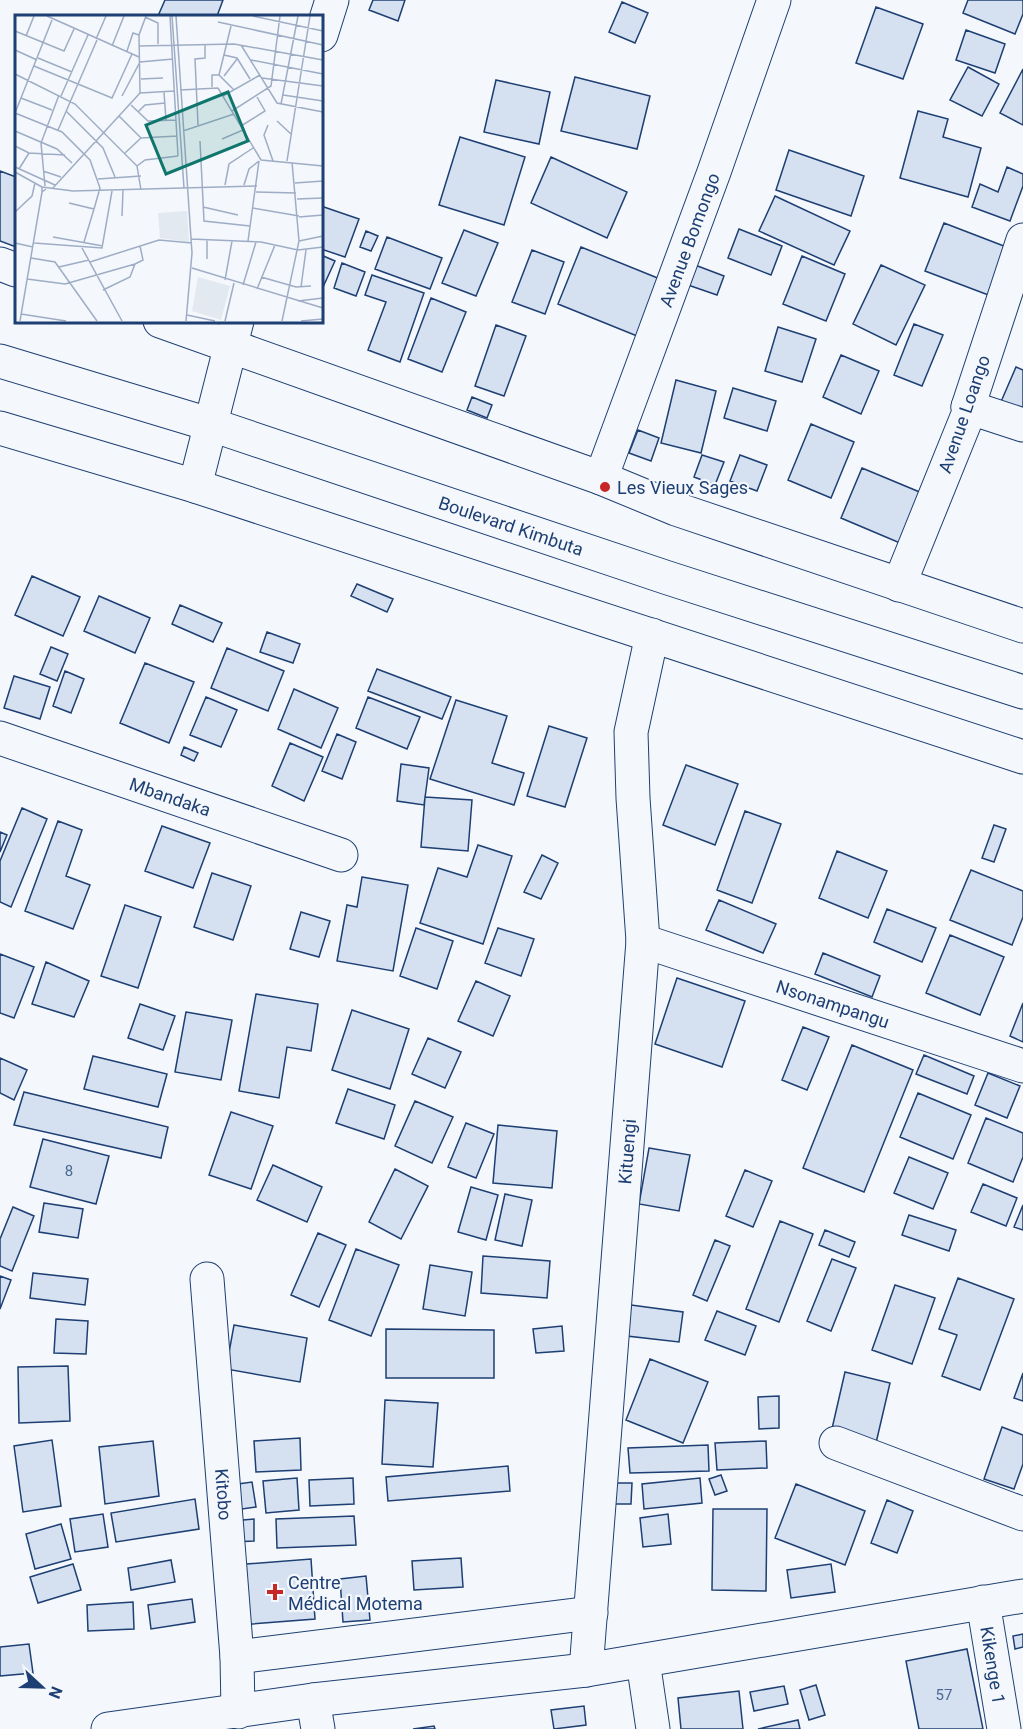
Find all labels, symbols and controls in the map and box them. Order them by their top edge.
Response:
inset map [15,15,322,322]
street label: Avenue Bomongo [655,170,723,310]
street label: Avenue Loango [934,352,994,476]
place label: Les Vieux Sages [617,477,748,498]
marker: Les Vieux Sages [598,480,612,494]
street label: Boulevard Kimbuta [436,491,586,559]
street label: Mbandaka [127,773,214,820]
street label: Nsonampangu [774,975,892,1032]
street label: Kituengi [614,1118,640,1185]
house number: 8 [65,1162,73,1180]
street label: Kitobo [212,1468,237,1521]
place label: Centre Médical Motema [288,1572,423,1614]
marker: Centre Médical Motema [266,1583,284,1601]
street label: Kikenge 1 [977,1625,1010,1706]
north arrow [12,1657,72,1717]
text: N [45,1684,66,1701]
house number: 57 [936,1686,952,1704]

